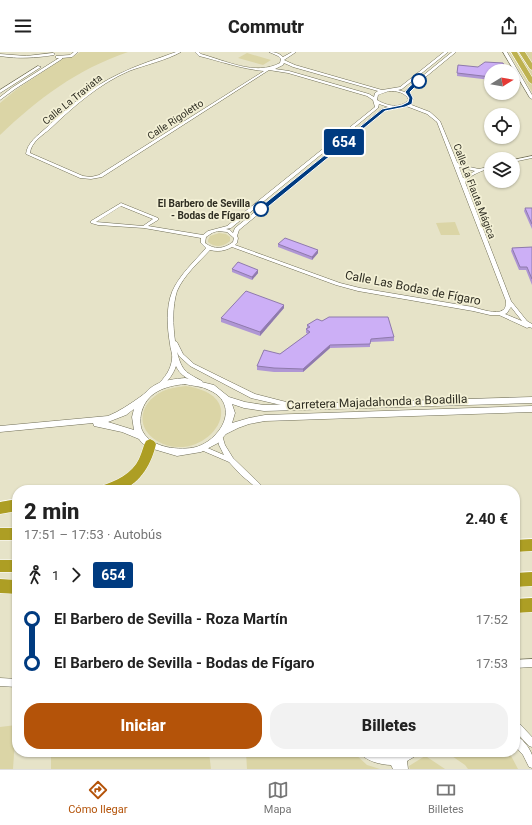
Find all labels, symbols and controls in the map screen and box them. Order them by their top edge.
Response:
icon: menu [12,15,34,37]
icon: share [498,15,520,37]
text: Commutr [228,16,304,37]
north arrow [484,64,520,100]
map controls [484,64,520,188]
street label: Calle La Traviata [40,72,104,127]
unlabelled marker [411,73,427,89]
street label: Calle Rigoletto [145,97,206,142]
button: locate [484,108,520,144]
line badge: 654 [321,129,367,155]
text: 654 [332,134,356,150]
street label: Calle La Flauta Mágica [451,142,498,240]
button: layers [484,152,520,188]
place label: El Barbero de Sevilla - Bodas de Fígaro [158,198,251,221]
marker: El Barbero de Sevilla - Bodas de Fígaro [253,201,269,217]
street label: Calle Las Bodas de Fígaro [344,268,482,308]
street label: Carretera Majadahonda a Boadilla [286,392,468,412]
text: 2 min [24,499,79,524]
text: 2.40 € [465,510,508,528]
text: 17:51 – 17:53 · Autobús [24,527,162,542]
icon: walk [24,564,46,586]
icon: forward [65,564,87,586]
text: 654 [101,567,125,583]
text: 1 [52,568,59,583]
text: El Barbero de Sevilla - Roza Martín [54,610,288,628]
text: 17:52 [476,612,508,627]
text: El Barbero de Sevilla - Bodas de Fígaro [54,654,315,672]
text: 17:53 [476,656,508,671]
button: Iniciar [24,703,262,749]
button: Billetes [270,703,508,749]
tab: Cómo llegar [68,779,127,816]
tab: Mapa [264,779,292,816]
tab: Billetes [428,779,464,816]

